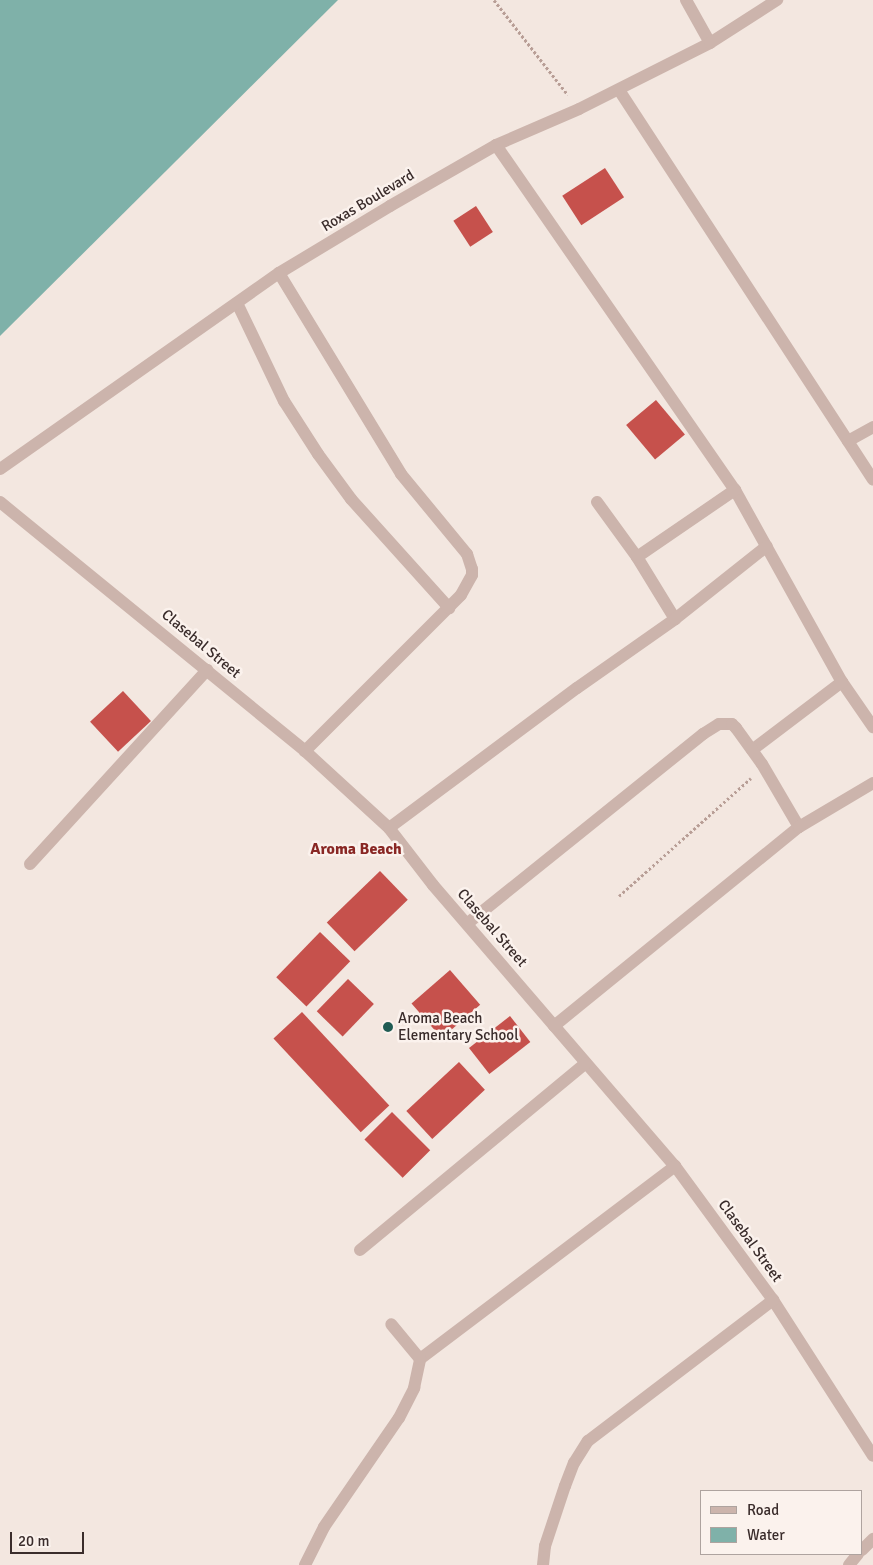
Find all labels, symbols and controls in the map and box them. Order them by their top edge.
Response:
street label: Roxas Boulevard [318,166,418,236]
street label: Clasebal Street [158,606,244,682]
district label: Aroma Beach [310,839,402,859]
street label: Clasebal Street [453,885,531,971]
place label: Aroma Beach Elementary School [398,1009,519,1044]
marker: Aroma Beach Elementary School [382,1021,394,1033]
street label: Clasebal Street [714,1196,786,1286]
legend [700,1490,863,1555]
text: Road [747,1501,779,1519]
scale bar [12,1522,86,1554]
text: Water [747,1526,785,1544]
text: 20 m [18,1532,49,1550]

